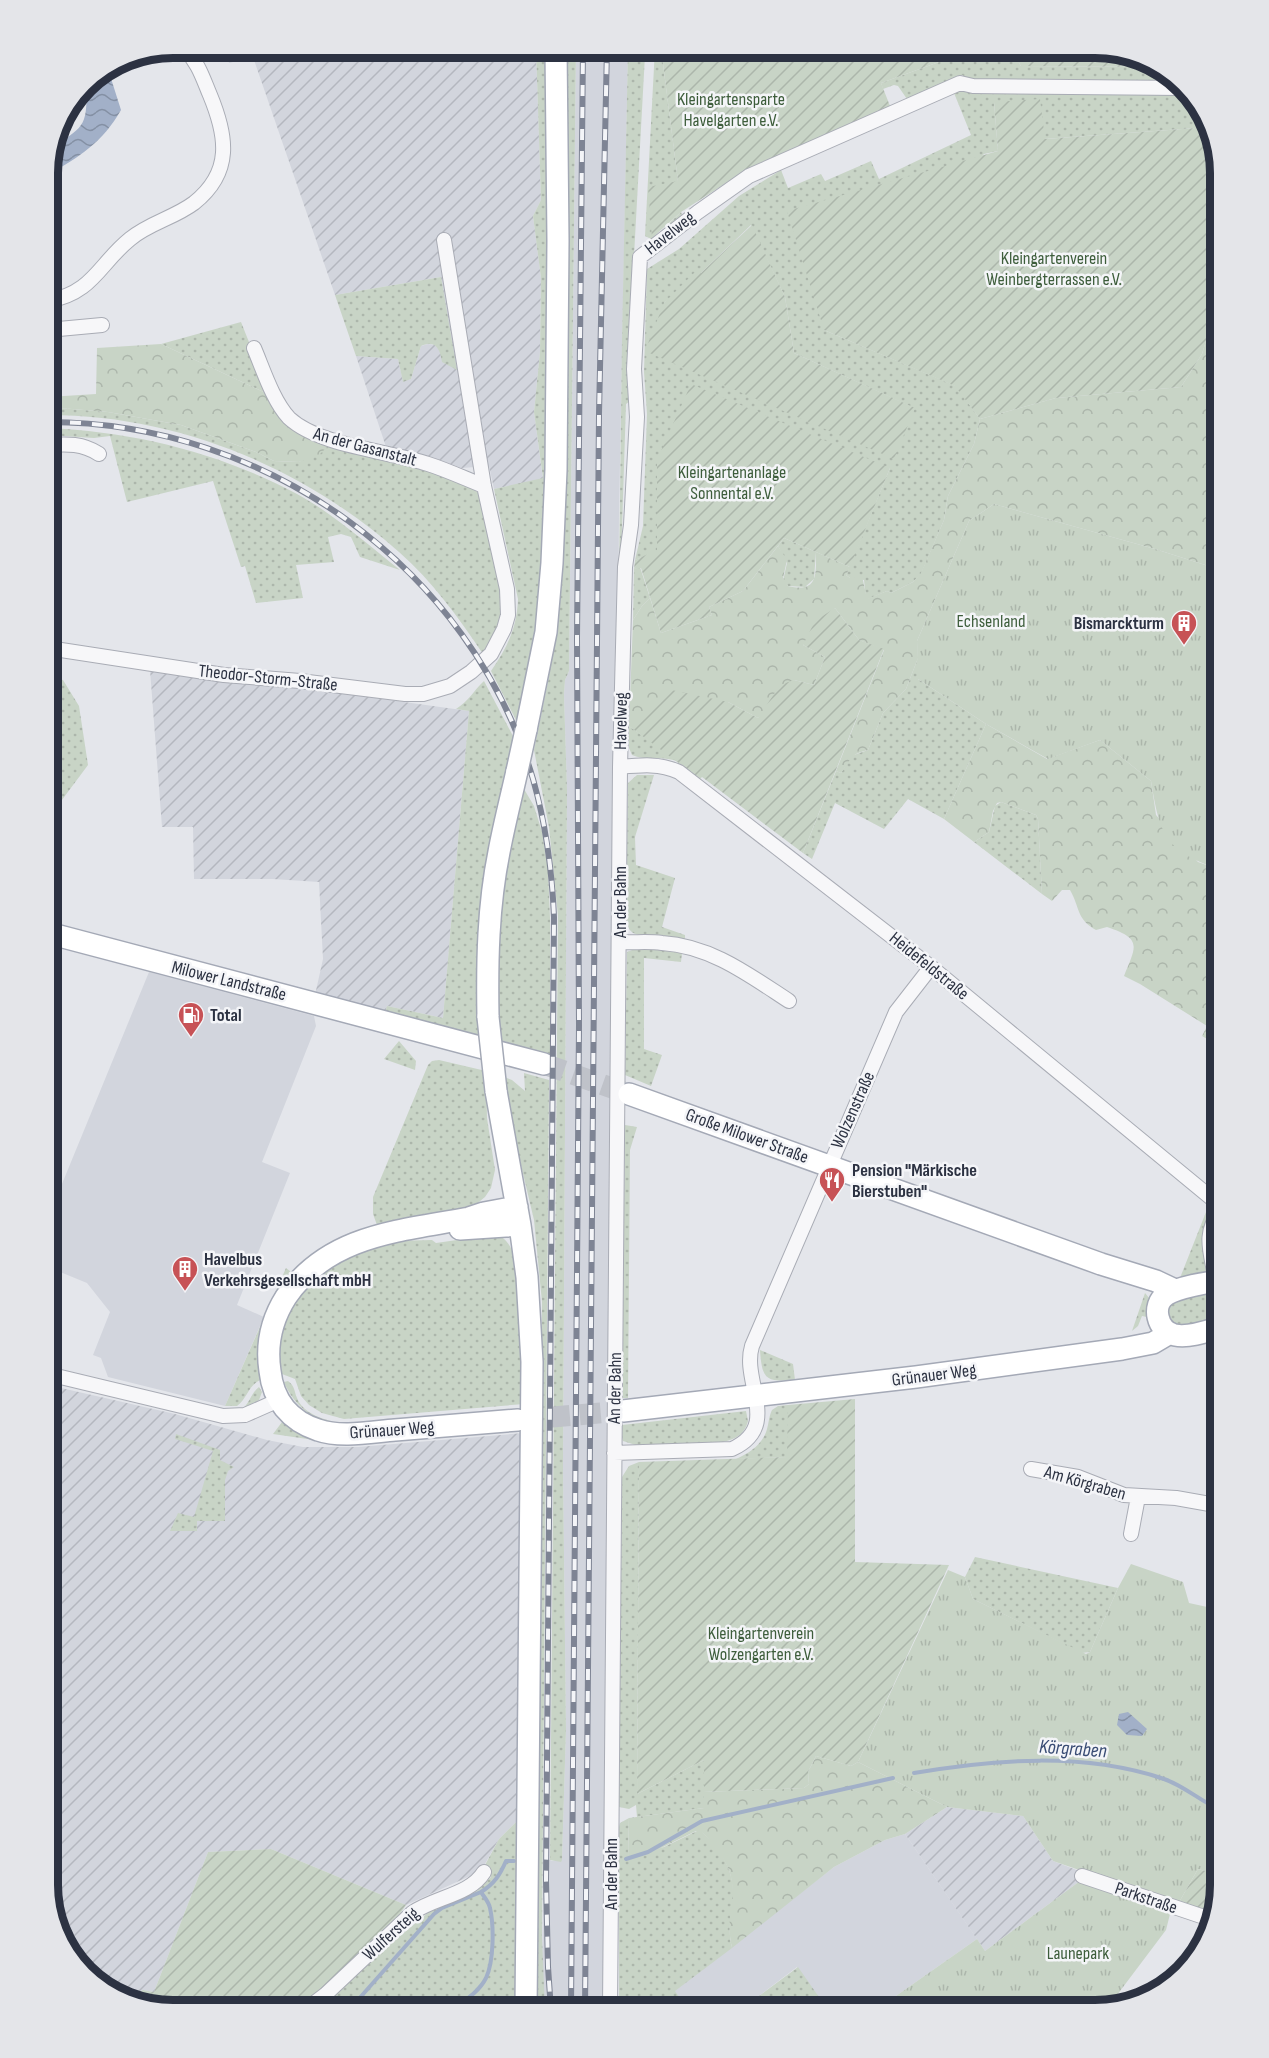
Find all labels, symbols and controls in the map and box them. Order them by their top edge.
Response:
park label: Kleingartensparte Havelgarten e.V. [677,89,785,131]
street label: Havelweg [641,207,699,259]
park label: Kleingartenverein Weinbergterrassen e.V. [986,248,1122,290]
street label: An der Gasanstalt [310,423,419,471]
park label: Kleingartenanlage Sonnental e.V. [678,462,786,504]
building icon: Bismarckturm [1169,608,1199,646]
park label: Echsenland [956,611,1026,632]
place label: Bismarckturm [1074,613,1164,634]
street label: Theodor-Storm-Straße [197,660,339,696]
street label: Havelweg [610,692,632,750]
street label: An der Bahn [610,866,631,939]
street label: Heidefeldstraße [885,928,973,1004]
street label: Milower Landstraße [169,957,289,1005]
fuel station icon: Total [176,1000,206,1038]
place label: Total [210,1005,242,1026]
street label: Wolzenstraße [827,1068,879,1152]
street label: Große Milower Straße [683,1104,811,1168]
place label: Pension "Märkische Bierstuben" [852,1160,977,1202]
restaurant icon: Pension "Märkische Bierstuben" [817,1165,847,1203]
place label: Havelbus Verkehrsgesellschaft mbH [204,1249,371,1291]
building icon: Havelbus Verkehrsgesellschaft mbH [170,1254,200,1292]
street label: An der Bahn [604,1352,626,1425]
street label: Grünauer Weg [891,1359,977,1391]
street label: Grünauer Weg [349,1417,435,1443]
street label: Am Körgraben [1041,1461,1128,1505]
park label: Kleingartenverein Wolzengarten e.V. [708,1623,814,1665]
water label: Körgraben [1038,1735,1108,1763]
street label: An der Bahn [601,1838,622,1911]
street label: Parkstraße [1112,1878,1180,1918]
street label: Wulfersteig [358,1903,424,1965]
park label: Launepark [1047,1943,1109,1964]

